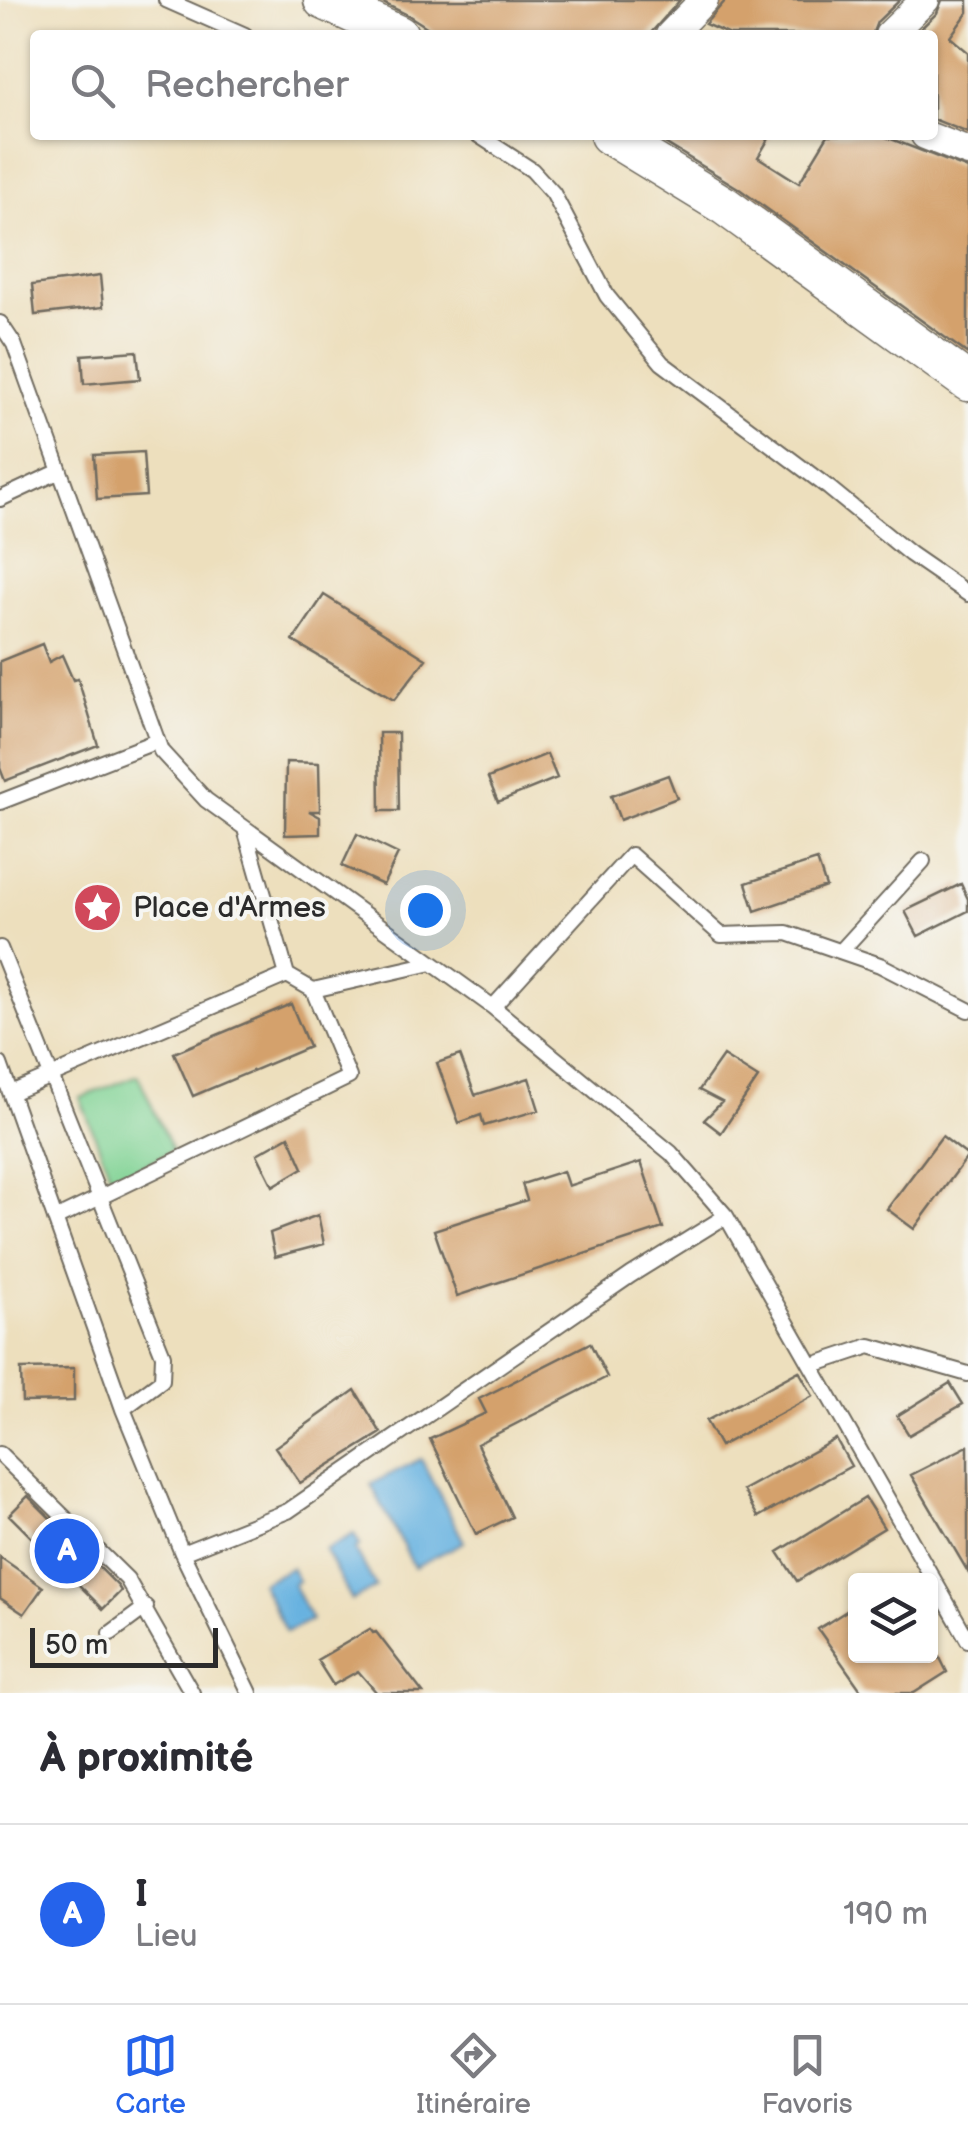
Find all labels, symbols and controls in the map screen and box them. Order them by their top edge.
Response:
search box [30,30,938,140]
icon: search [65,58,120,113]
text: Rechercher [145,63,349,108]
place icon: Place d'Armes [72,881,124,933]
your location [400,885,451,936]
place label: Place d'Armes [133,890,326,926]
pin: A [34,1514,100,1588]
map controls [848,1573,938,1663]
button: layers [848,1573,938,1663]
scale bar [30,1623,218,1668]
text: 50 m [45,1629,108,1662]
text: À proximité [40,1733,253,1784]
text: I [135,1872,148,1917]
text: A [63,1895,82,1934]
text: 190 m [843,1895,928,1934]
text: Lieu [135,1917,198,1956]
tab: Carte [115,2028,186,2121]
tab: Itinéraire [416,2028,531,2121]
tab: Favoris [761,2028,853,2121]

